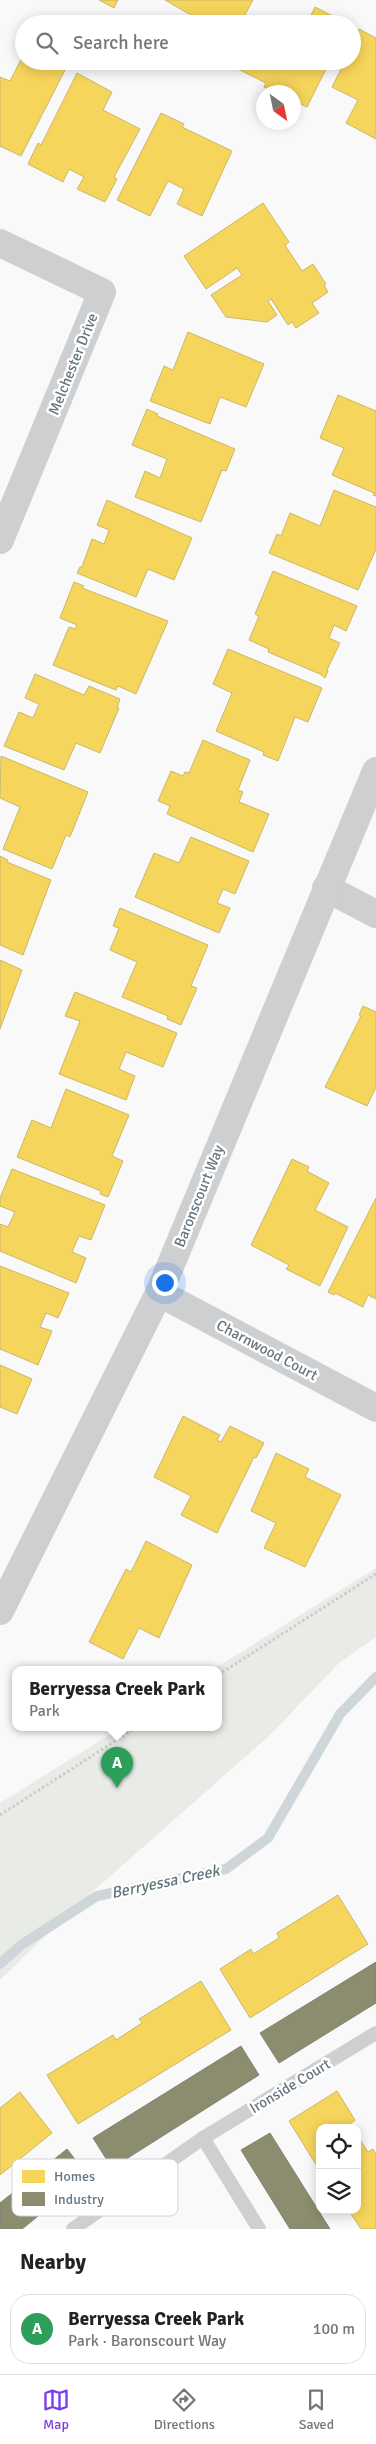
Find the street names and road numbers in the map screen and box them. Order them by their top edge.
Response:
street label: Melchester Drive [44,310,102,418]
street label: Baronscourt Way [170,1142,228,1250]
street label: Charnwood Court [213,1316,321,1384]
street label: Ironside Court [246,2055,334,2117]

